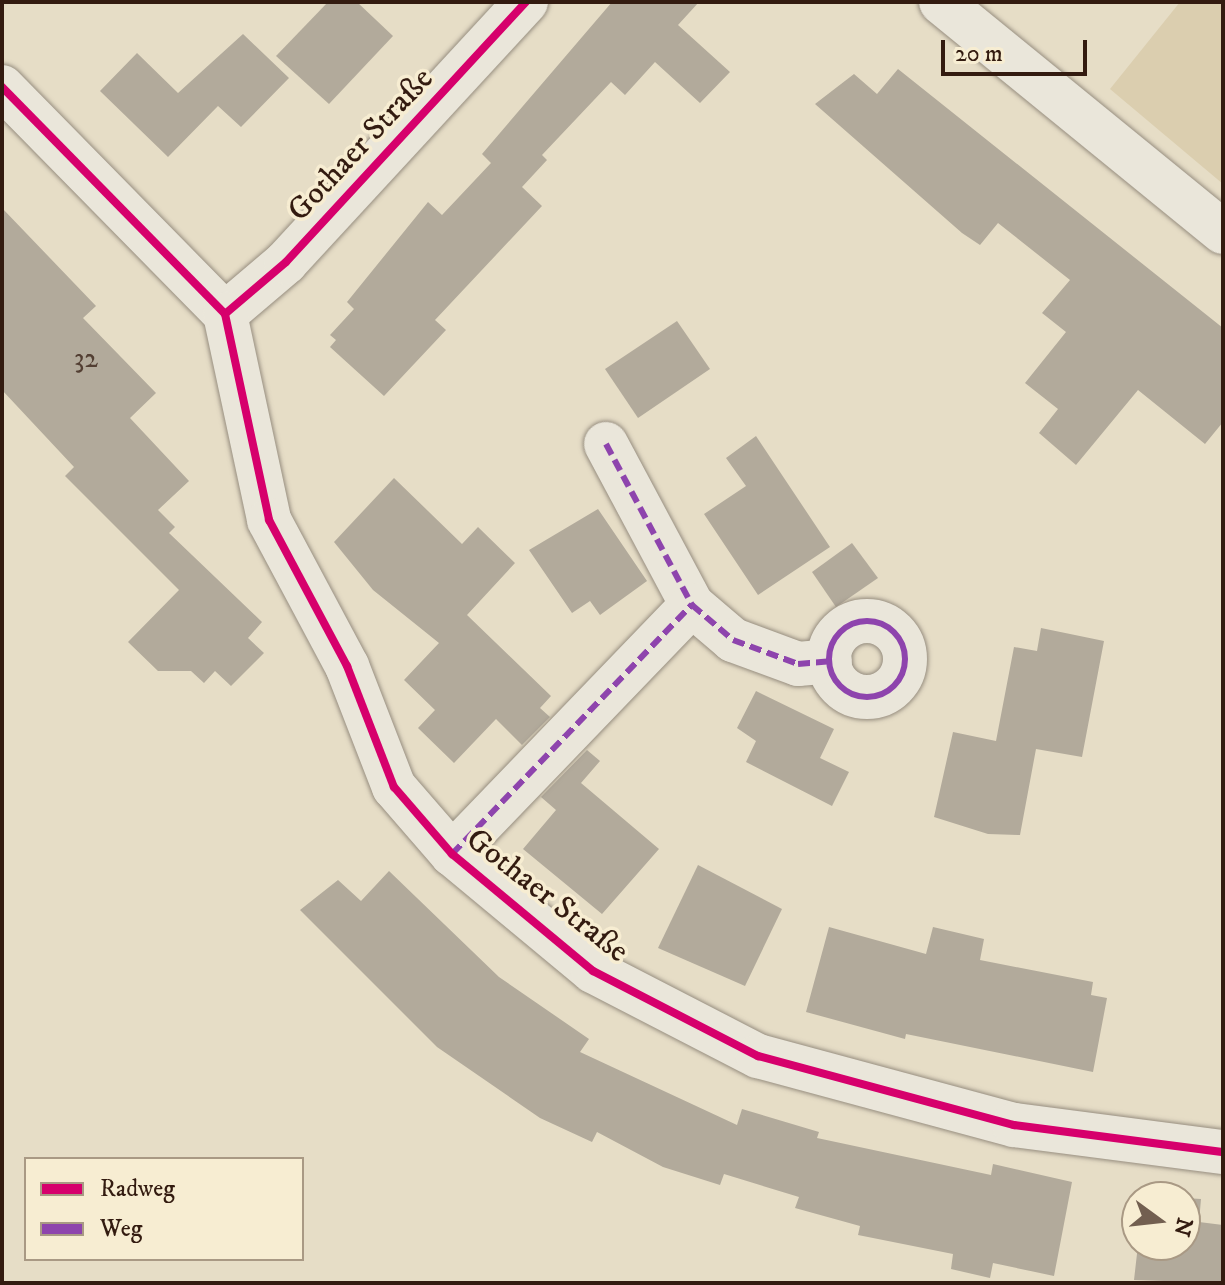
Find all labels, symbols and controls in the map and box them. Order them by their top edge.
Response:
scale bar [945,24,1091,74]
text: 20 m [955,39,1003,69]
street label: Gothaer Straße [280,60,442,230]
house number: 32 [74,342,98,376]
street label: Gothaer Straße [458,821,636,971]
legend [24,1157,304,1261]
text: Radweg [100,1174,175,1204]
north arrow [1121,1181,1201,1261]
text: Weg [100,1214,142,1244]
text: N [1167,1215,1198,1239]

